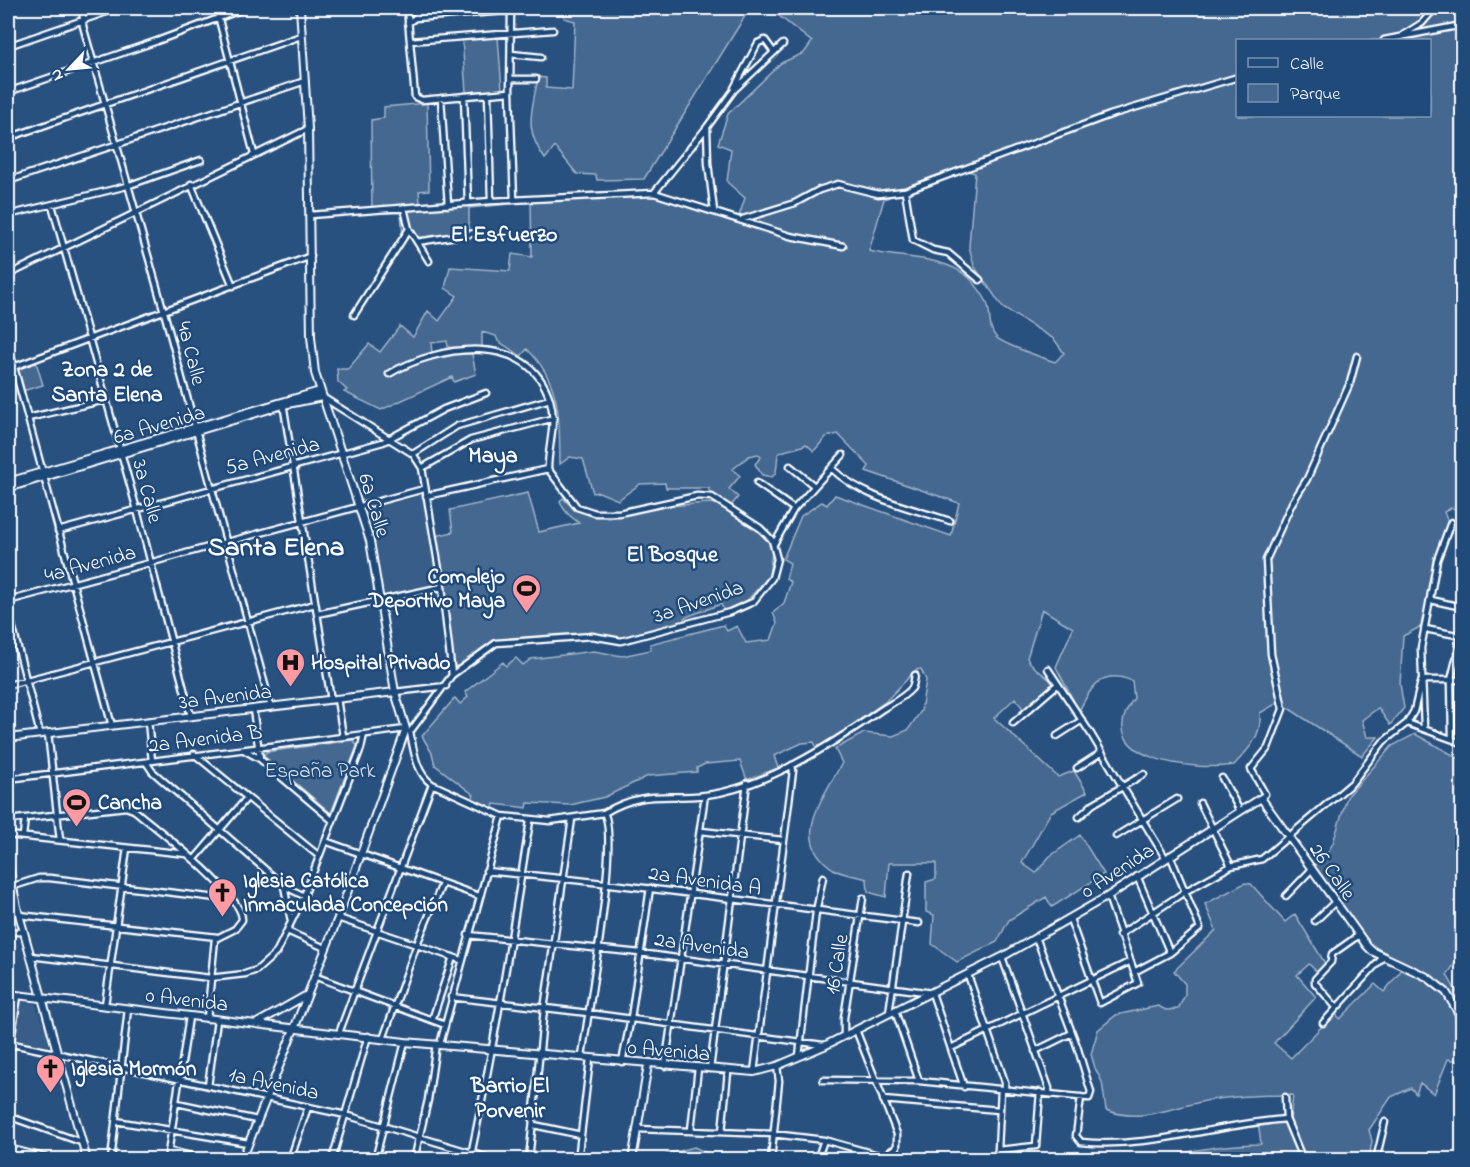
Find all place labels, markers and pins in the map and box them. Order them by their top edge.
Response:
place label: Complejo Deportivo Maya [368,563,505,619]
sports icon: Complejo Deportivo Maya [510,572,542,614]
hospital icon: Hospital Privado [274,646,306,688]
place label: Hospital Privado [311,649,451,679]
sports icon: Cancha [61,786,93,828]
place label: Cancha [98,789,162,819]
place label: Iglesia Católica Inmaculada Concepción [243,867,448,921]
church icon: Iglesia Católica Inmaculada Concepción [206,876,238,918]
church icon: Iglesia Mormón [34,1052,66,1094]
place label: Iglesia Mormón [71,1055,196,1087]

